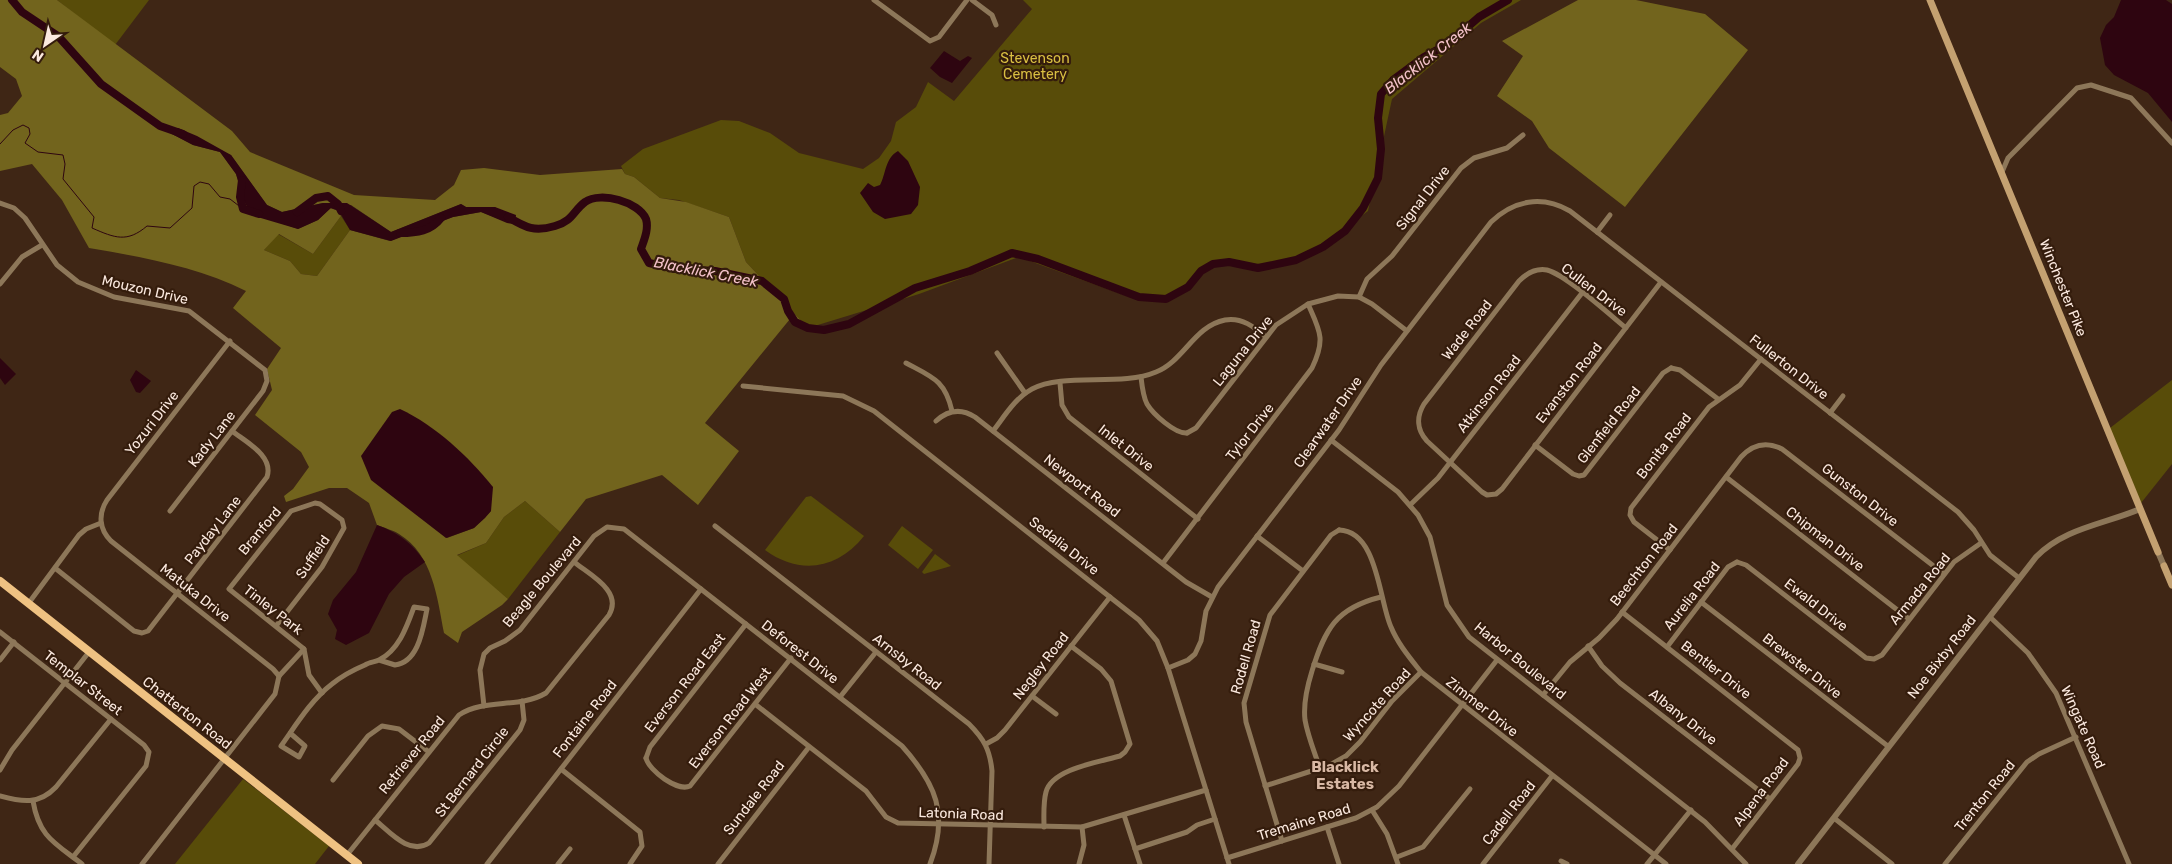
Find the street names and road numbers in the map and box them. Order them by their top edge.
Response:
street label: Signal Drive [1393,162,1454,234]
street label: Winchester Pike [2036,237,2090,339]
street label: Cullen Drive [1558,260,1630,320]
street label: Mouzon Drive [100,272,190,308]
street label: Wade Road [1438,297,1496,363]
street label: Laguna Drive [1209,312,1277,390]
street label: Fullerton Drive [1746,331,1832,403]
street label: Evanston Road [1532,339,1606,427]
street label: Atkinson Road [1453,352,1525,436]
street label: Clearwater Drive [1290,373,1366,471]
street label: Glenfield Road [1574,383,1644,467]
street label: Yozuri Drive [122,387,183,459]
street label: Tylor Drive [1222,400,1278,464]
street label: Kady Lane [185,407,239,471]
street label: Bonita Road [1633,410,1695,482]
street label: Inlet Drive [1095,421,1157,475]
street label: Newport Road [1040,451,1124,521]
street label: Gunston Drive [1818,460,1902,530]
street label: Payday Lane [181,492,245,568]
street label: Chipman Drive [1782,503,1868,575]
street label: Branford [235,504,285,558]
street label: Sedalia Drive [1026,513,1103,579]
street label: Beechton Road [1607,520,1681,610]
street label: Suffield [292,532,334,582]
street label: Beagle Boulevard [499,533,585,631]
street label: Armada Road [1886,550,1954,628]
street label: Aurelia Road [1660,559,1724,633]
street label: Matuka Drive [156,560,234,626]
street label: Ewald Drive [1781,575,1851,635]
street label: Tinley Park [240,581,307,639]
street label: Noe Bixby Road [1904,612,1980,702]
street label: Deforest Drive [758,617,842,688]
street label: Rodell Road [1227,618,1265,696]
street label: Harbor Boulevard [1471,619,1569,703]
street label: Negley Road [1009,629,1073,703]
street label: Everson Road East [641,630,729,736]
street label: Arnsby Road [869,630,945,694]
street label: Brewster Drive [1759,630,1845,702]
street label: Bentler Drive [1678,637,1755,703]
street label: Templar Street [40,647,126,719]
street label: Everson Road West [685,664,775,772]
street label: Wyncote Road [1340,665,1414,745]
street label: Chatterton Road [139,673,235,753]
street label: Zimmer Drive [1443,674,1521,740]
street label: Fontaine Road [549,677,621,761]
street label: Wingate Road [2057,683,2109,771]
street label: Albany Drive [1646,685,1720,749]
street label: Retriever Road [375,712,449,798]
street label: St Bernard Circle [431,723,513,821]
street label: Alpena Road [1730,754,1792,830]
street label: Sundale Road [720,757,788,839]
street label: Trenton Road [1951,757,2019,835]
street label: Cadell Road [1479,778,1539,848]
street label: Tremaine Road [1255,800,1353,844]
street label: Latonia Road [918,804,1004,824]

